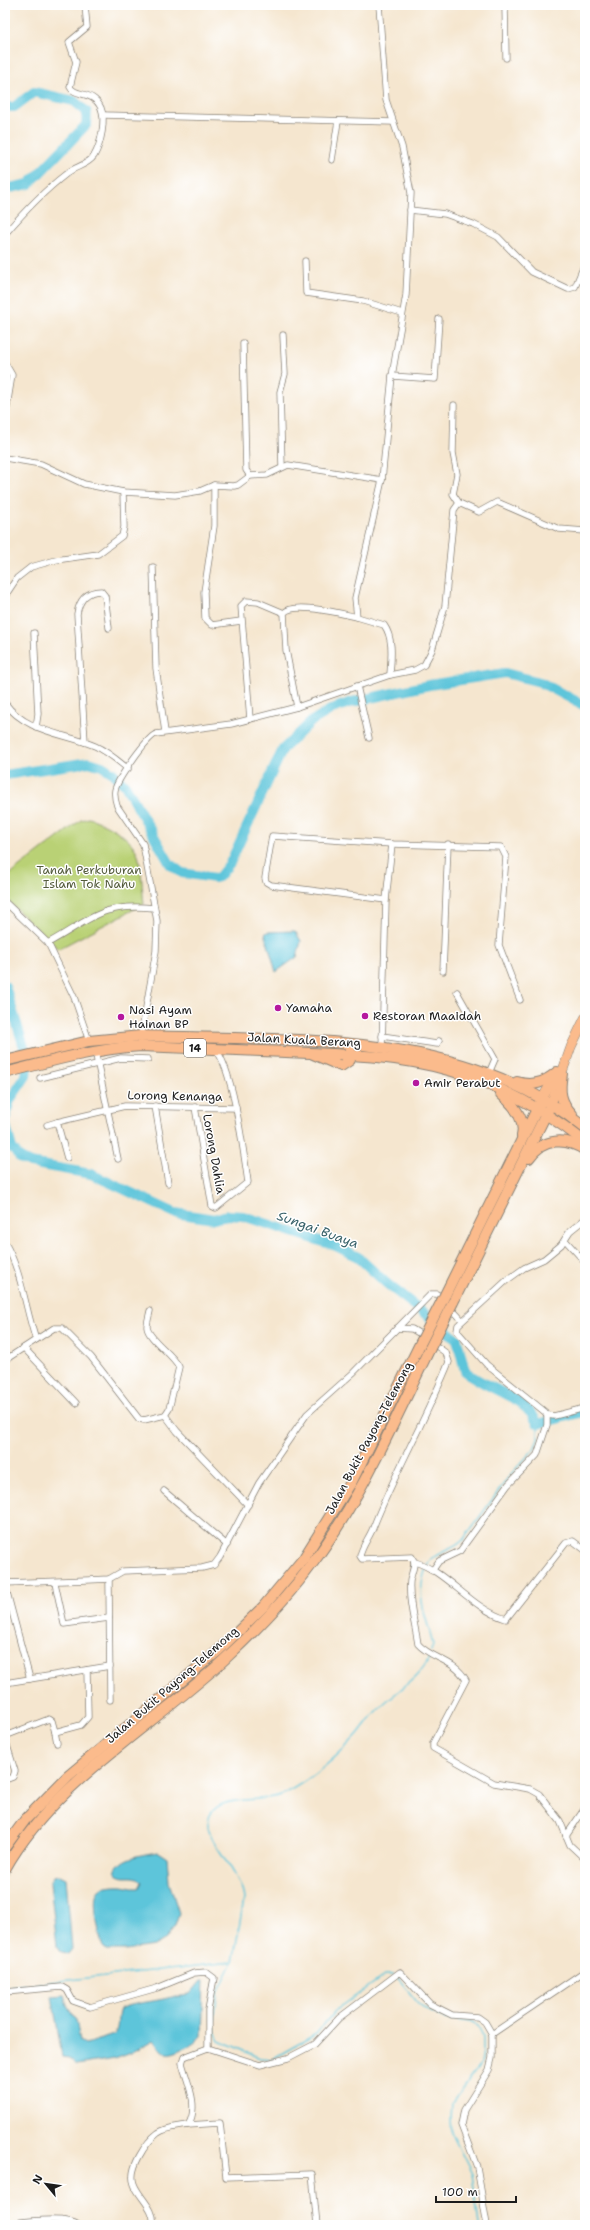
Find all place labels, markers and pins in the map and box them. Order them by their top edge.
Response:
place label: Yamaha [286,1000,332,1016]
place label: Nasi Ayam Hainan BP [129,1002,192,1032]
marker: Yamaha [273,1003,283,1013]
place label: Restoran Maaidah [373,1008,481,1024]
marker: Restoran Maaidah [360,1011,370,1021]
marker: Nasi Ayam Hainan BP [116,1012,126,1022]
place label: Amir Perabut [424,1075,500,1091]
marker: Amir Perabut [411,1078,421,1088]

